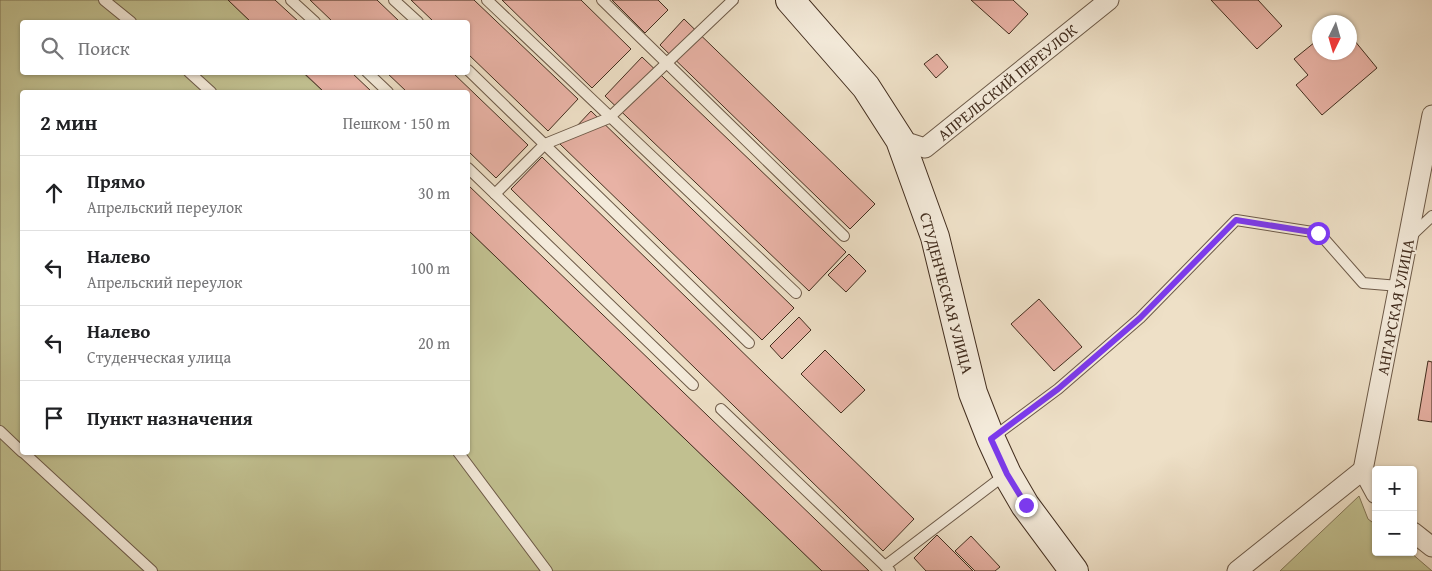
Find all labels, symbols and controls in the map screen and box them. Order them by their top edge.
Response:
north arrow [1312,15,1357,60]
street label: АПРЕЛЬСКИЙ ПЕРЕУЛОК [932,18,1082,146]
search box [20,20,470,75]
icon: search [38,34,66,62]
text: Поиск [78,34,130,62]
text: 2 мин [40,107,97,138]
text: Пешком · 150 m [343,111,450,135]
text: Прямо [87,167,145,195]
icon: ahead [40,179,68,207]
text: 30 m [418,181,450,205]
text: Апрельский переулок [87,195,242,219]
street label: СТУДЕНЧЕСКАЯ УЛИЦА [914,210,980,377]
route start [1307,222,1330,245]
street label: АНГАРСКАЯ УЛИЦА [1370,237,1420,377]
text: Налево [87,242,150,270]
icon: left [40,254,68,282]
text: 100 m [410,256,450,280]
text: Апрельский переулок [87,270,242,294]
text: Налево [87,317,150,345]
icon: left [40,329,68,357]
text: 20 m [418,331,450,355]
text: Студенческая улица [87,345,231,369]
icon: arrive [40,404,68,432]
text: Пункт назначения [87,404,253,432]
map controls [1372,466,1417,556]
button: + [1372,466,1417,511]
route end [1015,494,1038,517]
button: − [1372,511,1417,556]

